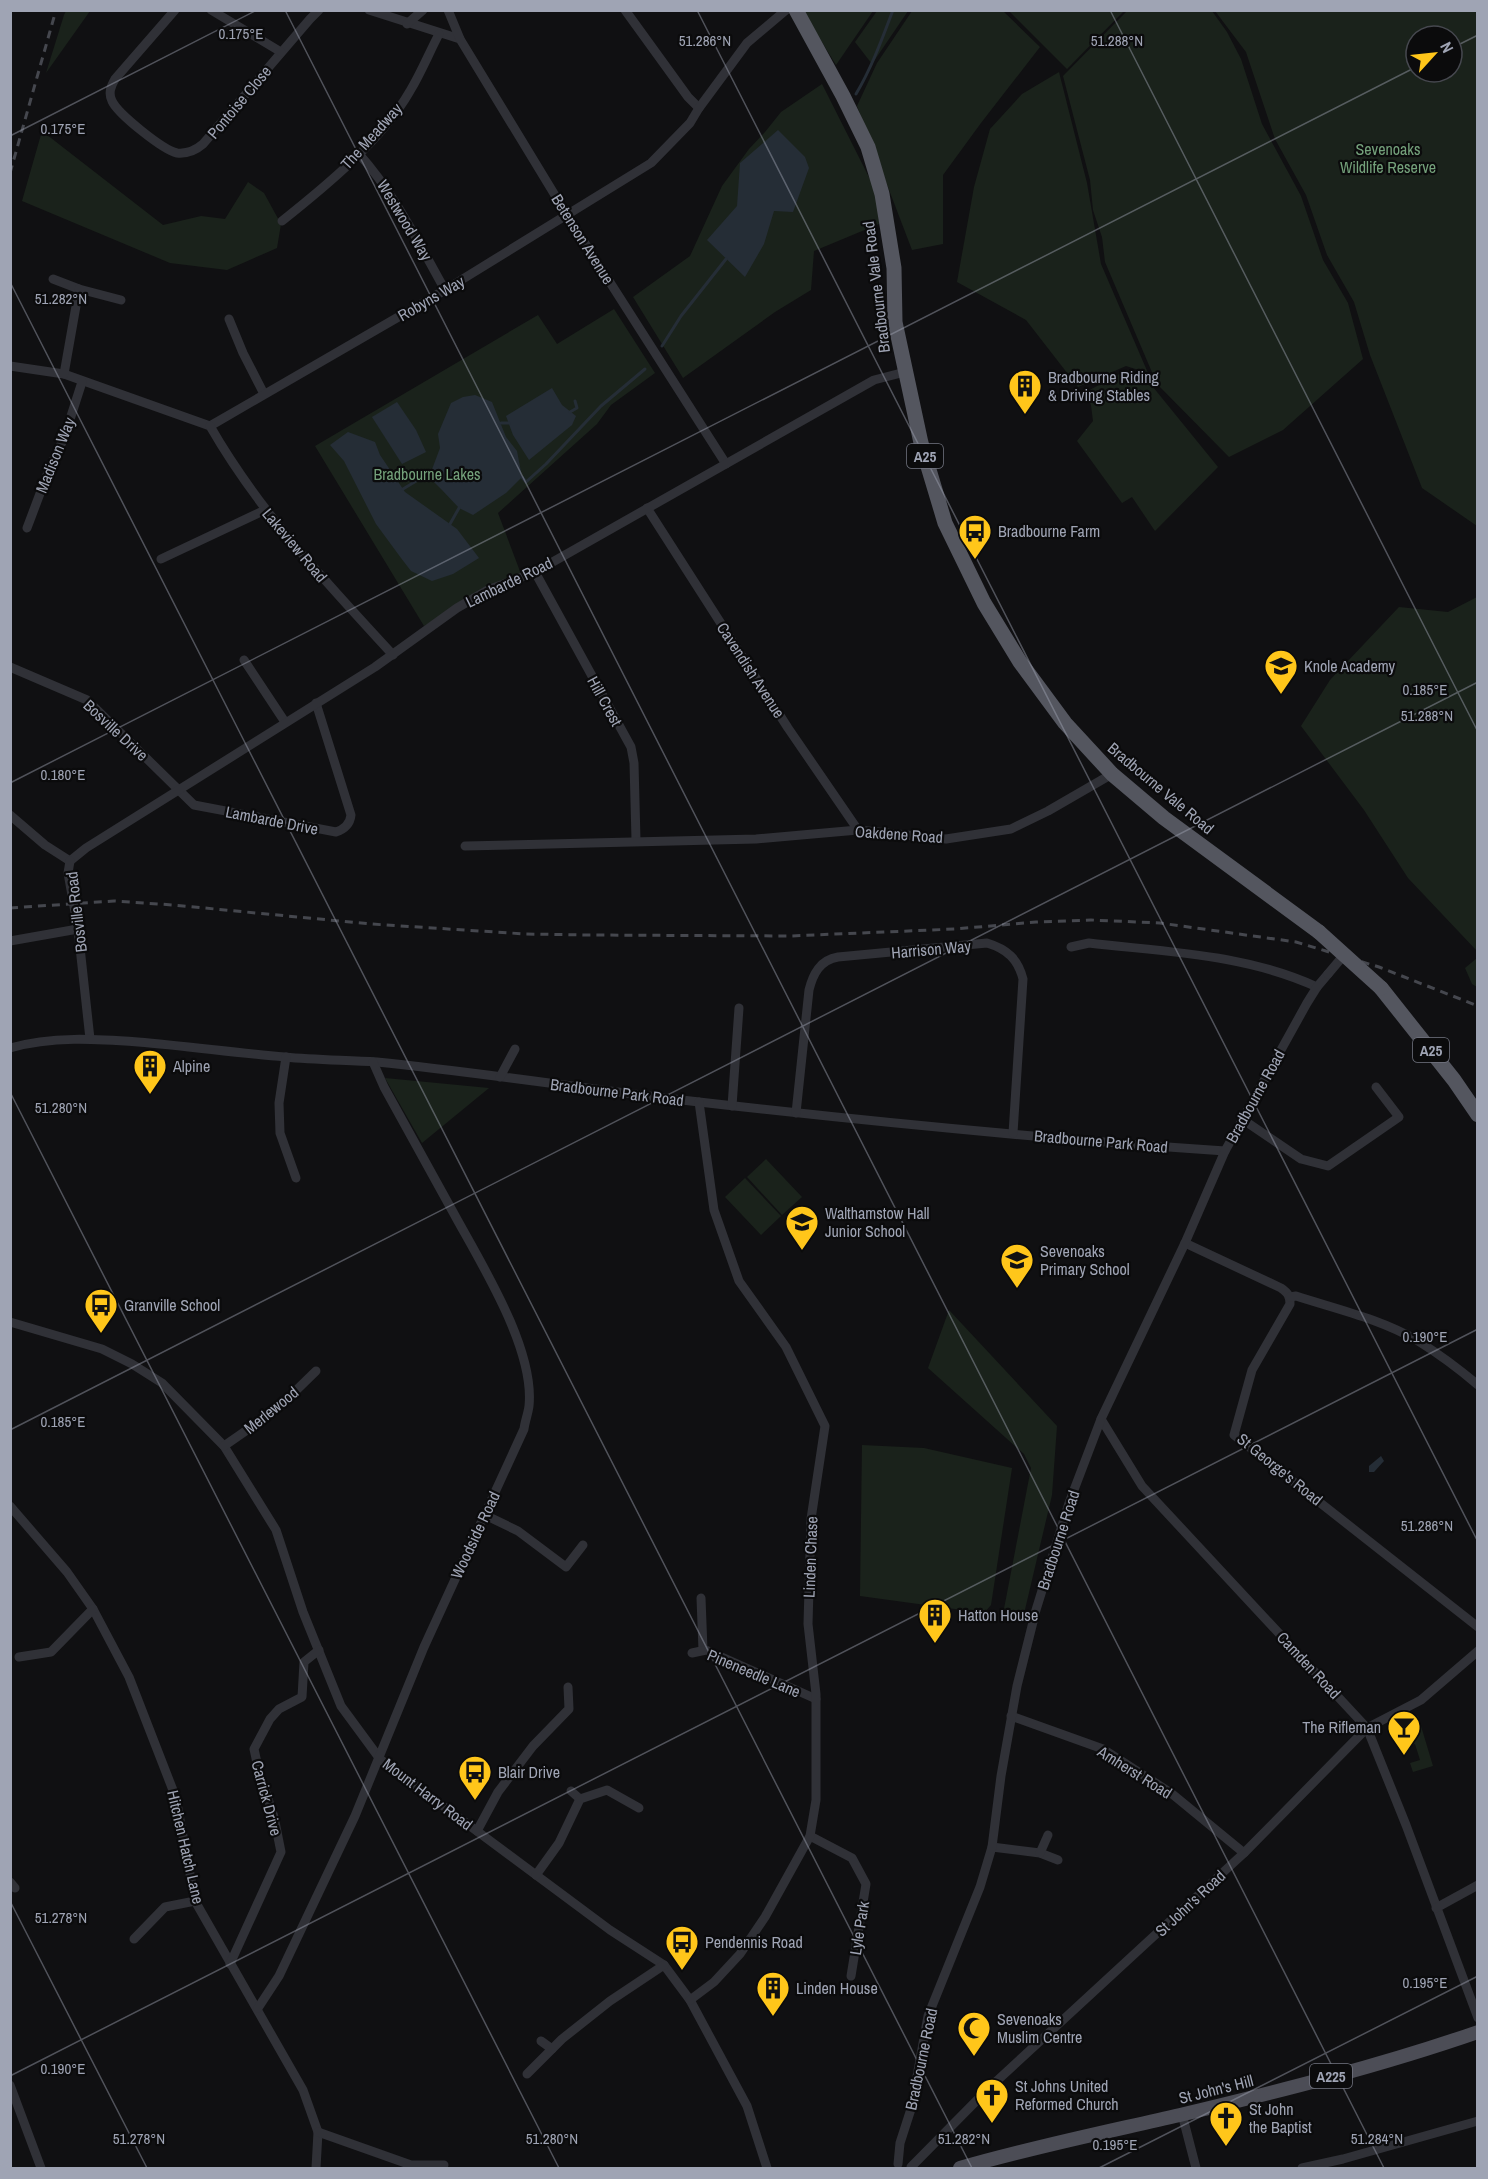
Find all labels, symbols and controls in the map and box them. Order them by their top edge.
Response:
text: 0.175°E [219,23,264,44]
north arrow [1404,24,1464,84]
text: 51.286°N [679,30,731,51]
text: 51.288°N [1091,30,1143,51]
text: N [1435,38,1459,56]
street label: Pontoise Close [202,61,276,143]
street label: The Meadway [335,98,407,174]
text: 0.175°E [41,118,86,139]
park label: Sevenoaks Wildlife Reserve [1340,138,1436,178]
street label: Westwood Way [372,176,438,265]
street label: Betenson Avenue [546,190,620,288]
street label: Bradbourne Vale Road [857,220,895,354]
street label: Robyns Way [394,270,469,326]
text: 51.282°N [35,288,87,309]
place label: Bradbourne Riding & Driving Stables [1048,366,1160,406]
building icon: Bradbourne Riding & Driving Stables [1007,368,1043,415]
street label: Madison Way [30,414,80,496]
road number: A25 [907,444,943,468]
park label: Bradbourne Lakes [373,463,481,485]
street label: Lakeview Road [258,503,332,587]
bus stop icon: Bradbourne Farm [957,513,993,560]
place label: Bradbourne Farm [998,520,1100,542]
street label: Lambarde Road [462,551,556,613]
street label: Cavendish Avenue [712,618,790,722]
school or university icon: Knole Academy [1263,648,1299,695]
place label: Knole Academy [1304,655,1396,677]
street label: Hill Crest [582,672,628,730]
text: 0.185°E [1403,679,1448,700]
street label: Bosville Drive [79,694,153,766]
text: 51.288°N [1401,705,1453,726]
street label: Bradbourne Vale Road [1103,737,1219,839]
text: 0.180°E [41,764,86,785]
street label: Lambarde Drive [224,800,320,840]
street label: Oakdene Road [854,820,944,848]
street label: Bosville Road [60,870,92,954]
street label: Harrison Way [890,935,972,963]
road number: A25 [1413,1038,1449,1062]
street label: Bradbourne Road [1220,1045,1290,1147]
building icon: Alpine [132,1048,168,1095]
place label: Alpine [172,1055,210,1077]
street label: Bradbourne Park Road [549,1073,685,1111]
text: 51.280°N [35,1097,87,1118]
street label: Bradbourne Park Road [1033,1124,1169,1158]
place label: Walthamstow Hall Junior School [825,1202,930,1242]
school or university icon: Walthamstow Hall Junior School [784,1204,820,1251]
place label: Sevenoaks Primary School [1040,1240,1130,1280]
school or university icon: Sevenoaks Primary School [999,1242,1035,1289]
bus stop icon: Granville School [83,1287,119,1334]
place label: Granville School [124,1294,220,1316]
text: 0.190°E [1403,1326,1448,1347]
street label: Merlewood [239,1381,303,1439]
text: 0.185°E [41,1411,86,1432]
street label: St George's Road [1233,1428,1327,1510]
street label: Bradbourne Road [1032,1487,1084,1593]
street label: Woodside Road [445,1488,505,1582]
text: 51.286°N [1401,1515,1453,1536]
street label: Linden Chase [798,1516,822,1598]
building icon: Hatton House [917,1597,953,1644]
place label: Hatton House [958,1604,1038,1626]
street label: Camden Road [1272,1627,1346,1703]
street label: Pineneedle Lane [704,1643,804,1703]
bar icon: The Rifleman [1386,1709,1422,1756]
place label: The Rifleman [1302,1716,1381,1738]
street label: Amherst Road [1093,1740,1176,1804]
street label: Mount Harry Road [379,1753,477,1835]
bus stop icon: Blair Drive [457,1754,493,1801]
street label: Carrick Drive [246,1758,288,1838]
place label: Blair Drive [498,1761,560,1783]
street label: Hitchen Hatch Lane [162,1788,210,1906]
street label: St John's Road [1150,1865,1230,1941]
street label: Lyle Park [844,1899,874,1956]
text: 51.278°N [35,1907,87,1928]
bus stop icon: Pendennis Road [664,1924,700,1971]
place label: Pendennis Road [705,1931,803,1953]
building icon: Linden House [755,1970,791,2017]
text: 0.195°E [1403,1972,1448,1993]
place label: Linden House [796,1977,878,1999]
street label: Bradbourne Road [899,2006,943,2112]
place label: Sevenoaks Muslim Centre [997,2008,1082,2048]
mosque icon: Sevenoaks Muslim Centre [956,2010,992,2057]
text: 0.190°E [41,2058,86,2079]
road number: A225 [1310,2064,1352,2088]
street label: St John's Hill [1176,2069,1256,2109]
place label: St Johns United Reformed Church [1015,2075,1119,2115]
church icon: St Johns United Reformed Church [974,2077,1010,2124]
place label: St John the Baptist [1249,2098,1312,2138]
church icon: St John the Baptist [1208,2100,1244,2147]
text: 51.278°N [113,2128,165,2149]
text: 51.280°N [526,2128,578,2149]
text: 51.282°N [938,2128,990,2149]
text: 51.284°N [1351,2128,1403,2149]
text: 0.195°E [1093,2134,1138,2155]

